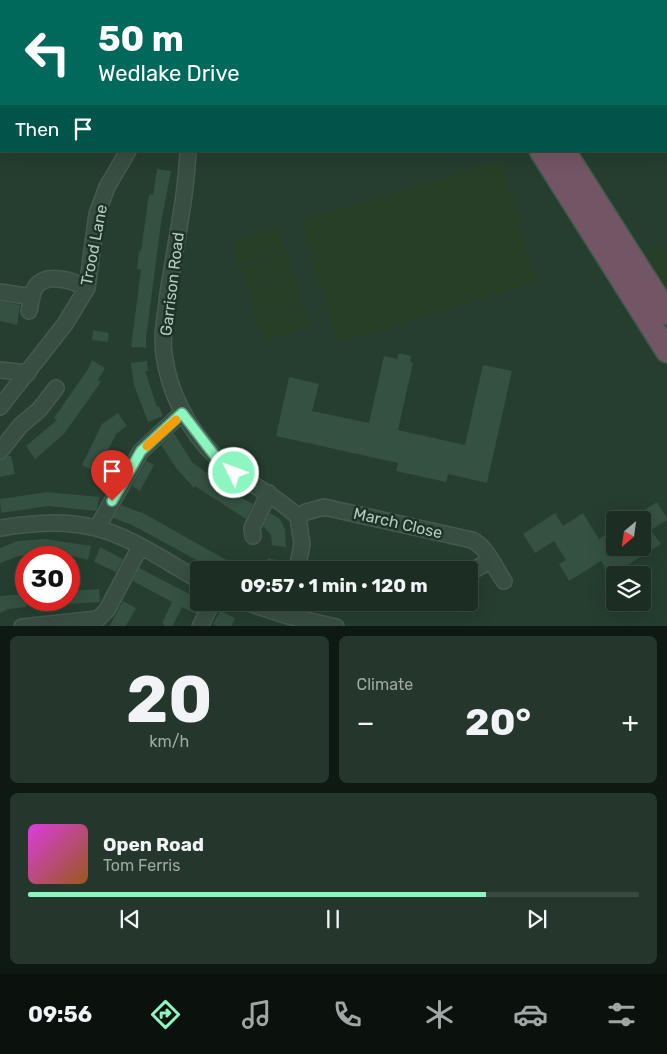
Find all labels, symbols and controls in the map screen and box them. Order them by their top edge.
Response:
text: 50 m [98,18,184,60]
icon: left [15,20,80,85]
text: Wedlake Drive [98,60,240,87]
icon: arrive [69,115,97,143]
text: Then [15,118,59,141]
street label: Trood Lane [77,203,111,287]
street label: Garrison Road [156,231,188,337]
position arrow [207,446,259,498]
pin [91,450,133,501]
icon: arrive [98,457,126,485]
street label: March Close [352,504,444,542]
north arrow [606,511,651,556]
map controls [606,511,651,611]
speed limit sign: 30 [15,546,80,611]
button: layers [606,566,651,611]
text: 09:57 · 1 min · 120 m [240,574,428,597]
text: 20 [126,661,212,738]
text: Climate [357,675,413,694]
text: 20° [465,699,531,745]
text: − [357,706,375,739]
text: + [622,706,639,739]
text: km/h [149,732,189,751]
text: Open Road [103,833,204,856]
text: Tom Ferris [103,856,180,875]
icon: previous [116,905,144,933]
icon: pause [319,905,347,933]
icon: next [523,905,551,933]
icon: directions [148,997,183,1032]
icon: music [239,997,274,1032]
icon: phone [330,997,365,1032]
icon: climate [422,997,457,1032]
icon: car [513,997,548,1032]
icon: filters [604,997,639,1032]
text: 09:56 [28,1001,92,1028]

